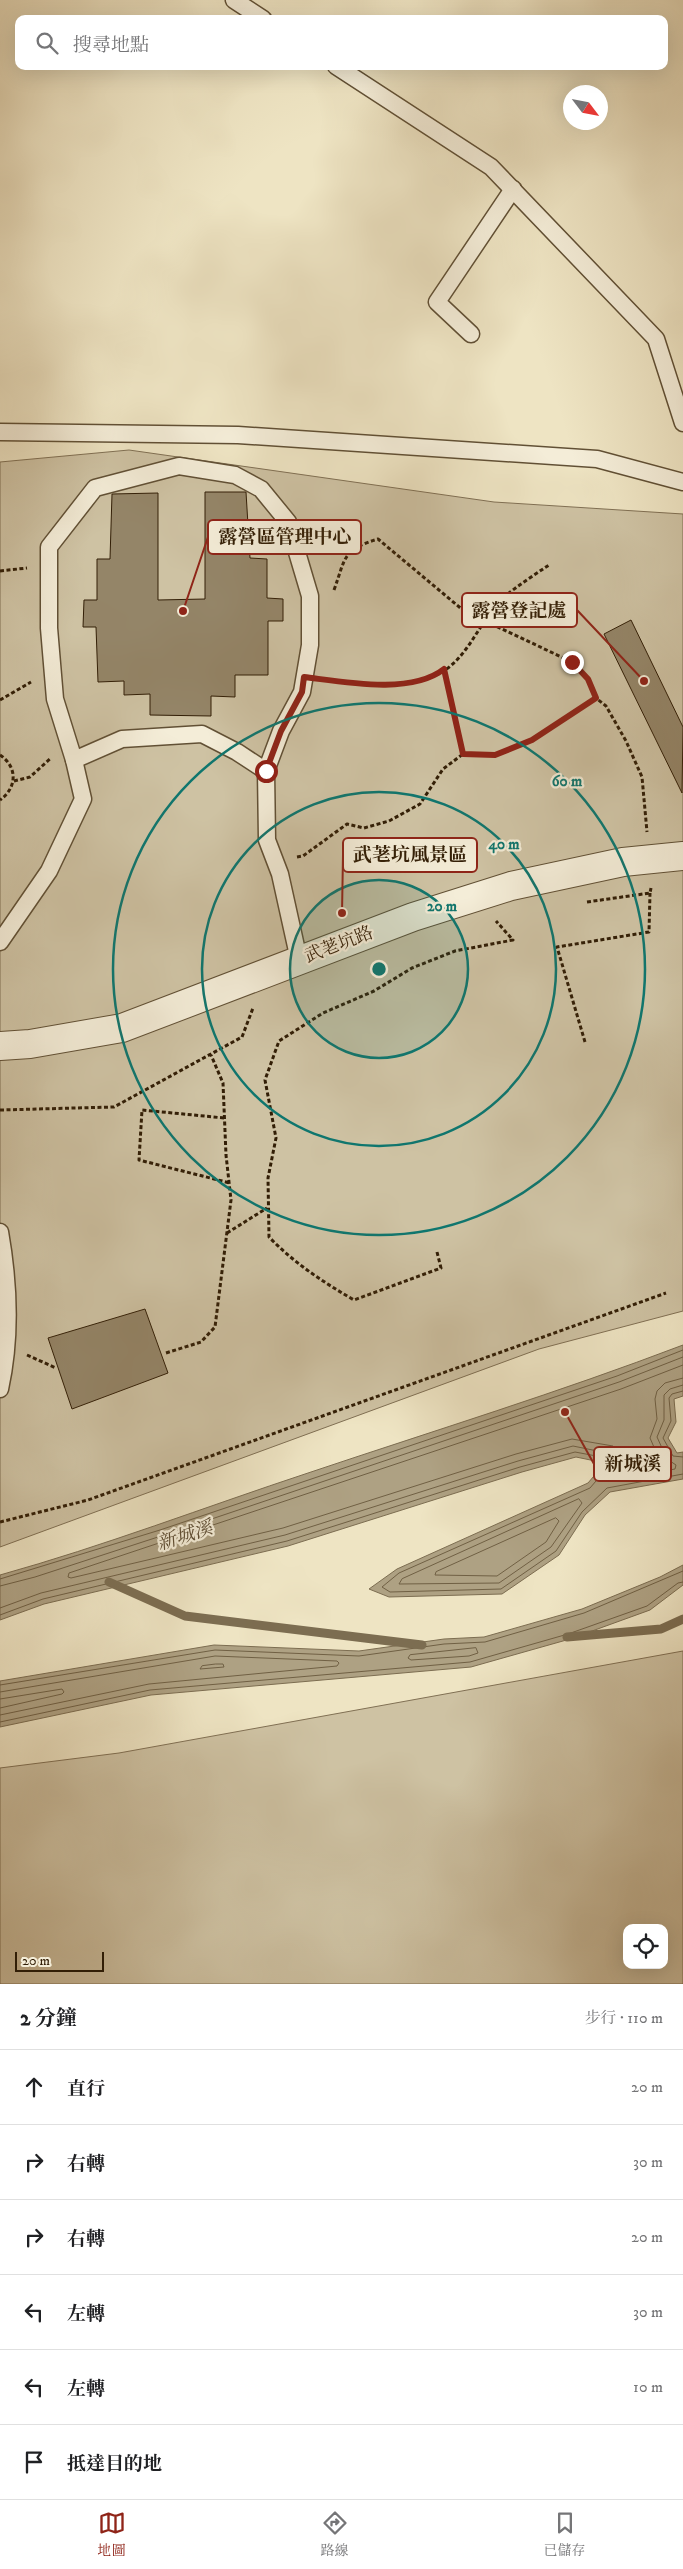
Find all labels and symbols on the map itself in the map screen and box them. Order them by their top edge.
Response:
north arrow [563,85,608,130]
callout: 露營區管理中心 [208,520,361,554]
text: 露營區管理中心 [218,526,352,549]
callout: 露營登記處 [462,593,577,627]
text: 露營登記處 [471,600,567,623]
route end [561,651,584,674]
route start [255,760,278,783]
text: 60 m [552,772,583,791]
text: 40 m [487,835,520,854]
callout: 武荖坑風景區 [343,838,477,872]
text: 武荖坑風景區 [353,844,467,867]
text: 20 m [427,897,458,916]
street label: 武荖坑路 [301,922,377,968]
centre of rings [370,960,388,978]
callout: 新城溪 [594,1447,671,1481]
text: 新城溪 [604,1453,662,1476]
water label: 新城溪 [154,1516,218,1556]
scale bar [15,1949,104,1972]

